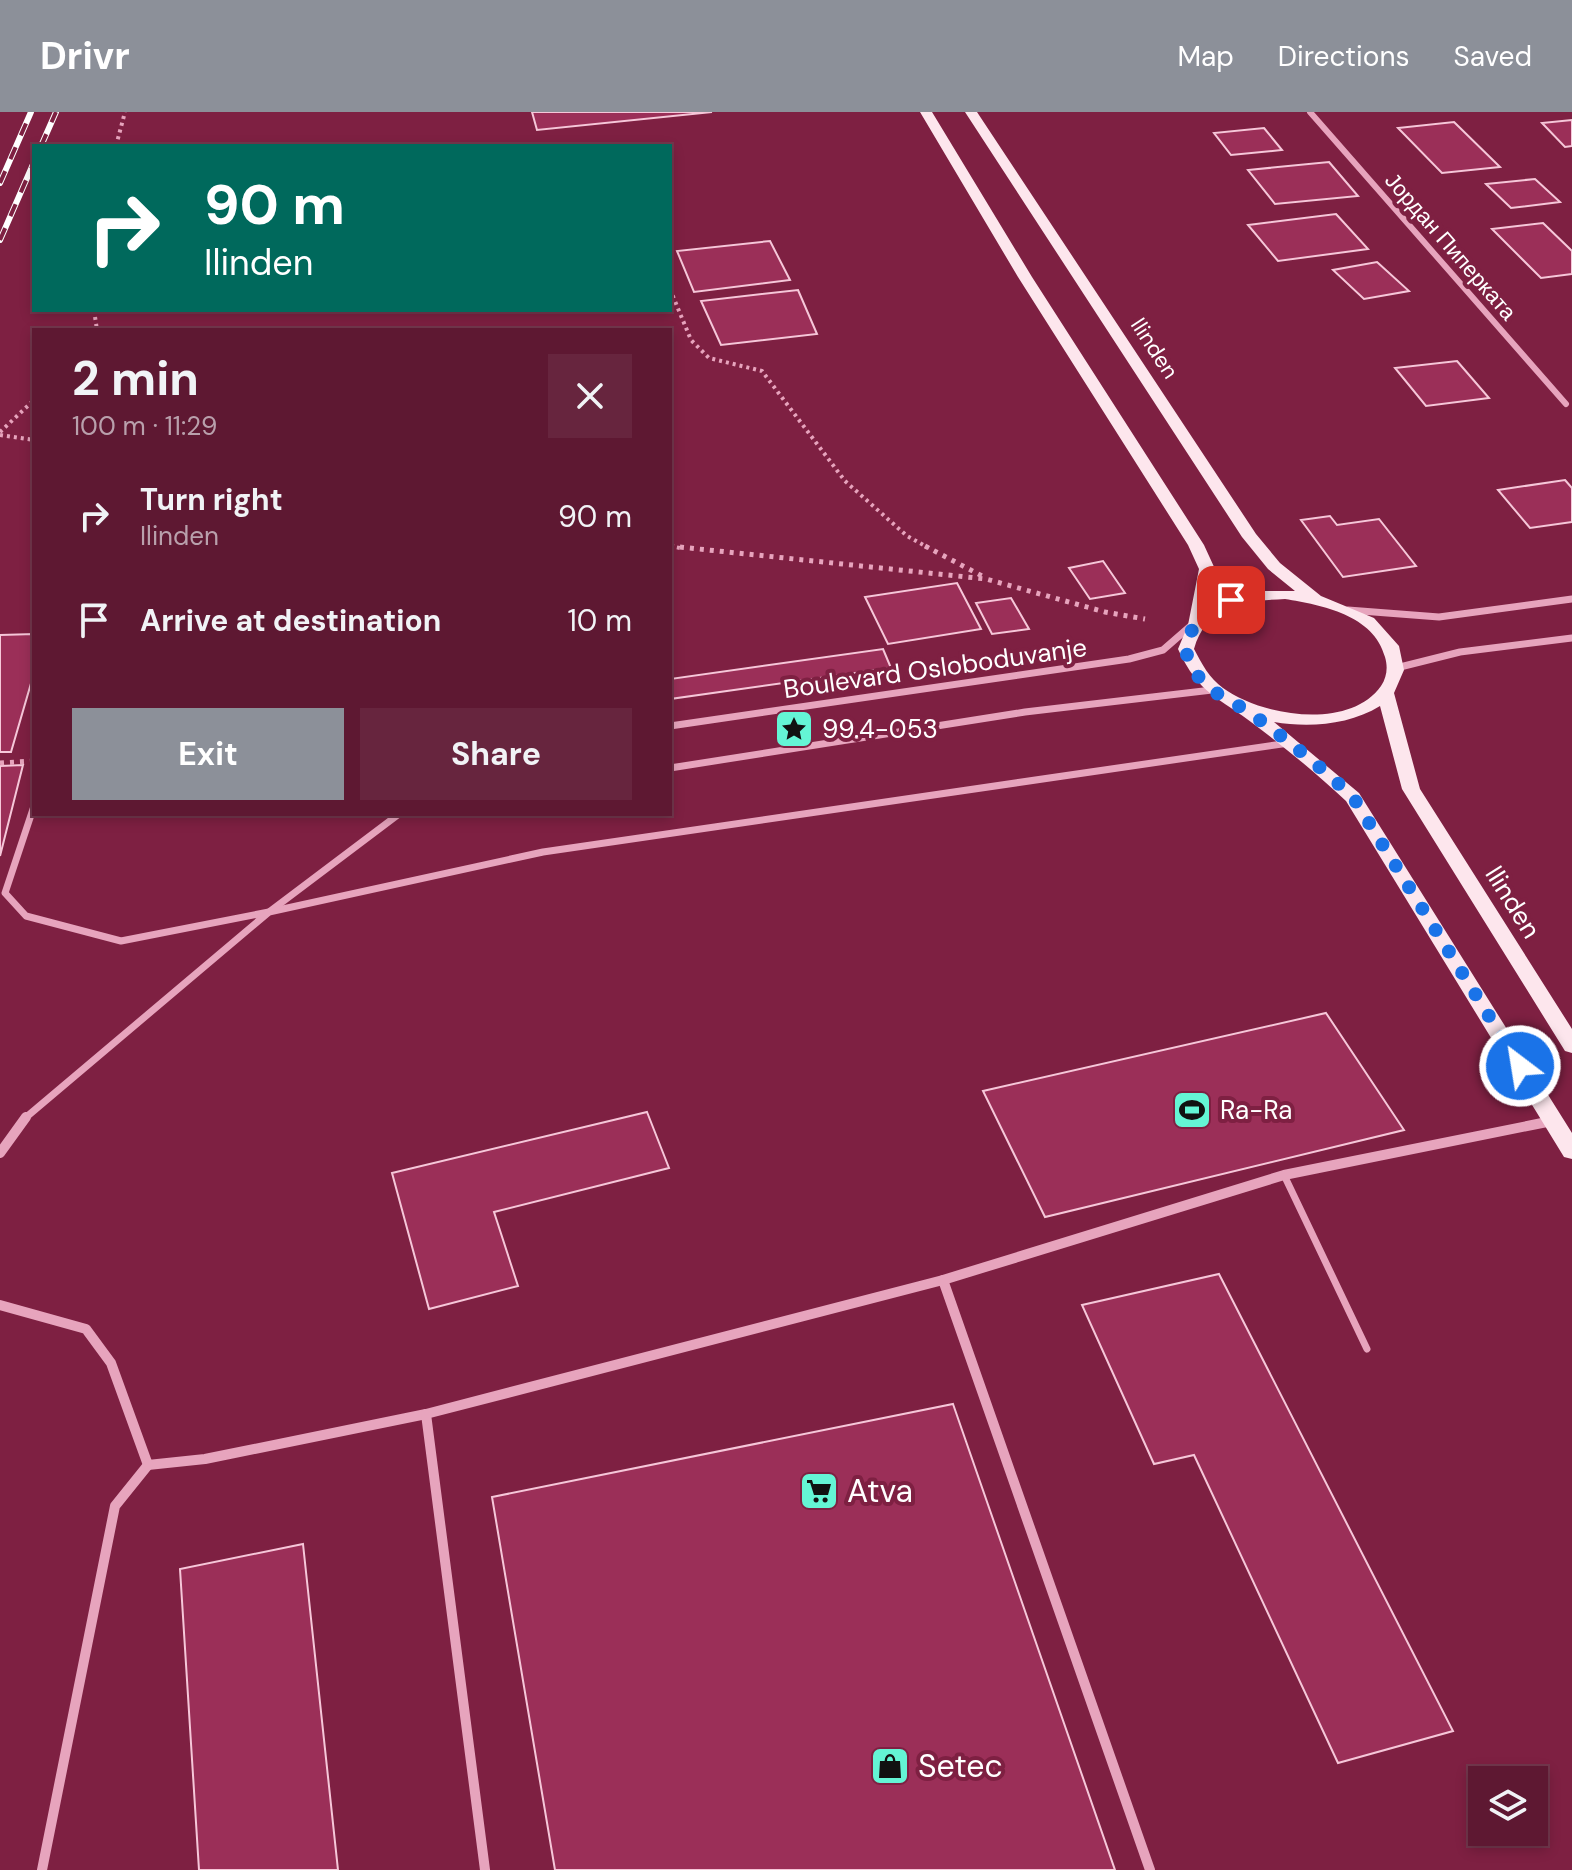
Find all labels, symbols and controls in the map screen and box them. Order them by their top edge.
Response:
text: Drivr [40,31,130,81]
text: Map [1177,38,1234,75]
text: Directions [1278,38,1410,75]
text: Saved [1454,38,1532,75]
street label: Јордан Пиперката [1379,166,1523,327]
text: 90 m [204,168,345,241]
icon: right [72,176,176,280]
text: Ilinden [204,239,313,286]
street label: Ilinden [1124,312,1185,384]
text: 2 min [72,347,199,410]
button: close [548,354,632,438]
text: 100 m · 11:29 [72,409,217,443]
text: Turn right [140,480,283,519]
icon: right [72,494,116,538]
text: 90 m [558,497,632,536]
text: Ilinden [140,519,219,553]
pin [1197,566,1265,634]
icon: arrive [1209,578,1253,622]
icon: arrive [72,598,116,642]
text: Arrive at destination [140,601,441,640]
text: 10 m [567,601,632,640]
street label: Boulevard Osloboduvanje [781,630,1089,706]
button: Exit [72,708,344,800]
button: Share [360,708,632,800]
place icon: 99.4-053 [773,708,815,750]
place label: 99.4-053 [822,712,938,746]
street label: Ilinden [1478,859,1548,945]
position arrow [1478,1024,1562,1108]
sports icon: Ra-Ra [1171,1089,1213,1131]
place label: Ra-Ra [1220,1093,1293,1127]
supermarket icon: Atva [798,1470,840,1512]
place label: Atva [847,1470,913,1512]
shop icon: Setec [869,1745,911,1787]
place label: Setec [918,1745,1003,1787]
map controls [1468,1766,1548,1846]
button: layers [1468,1766,1548,1846]

